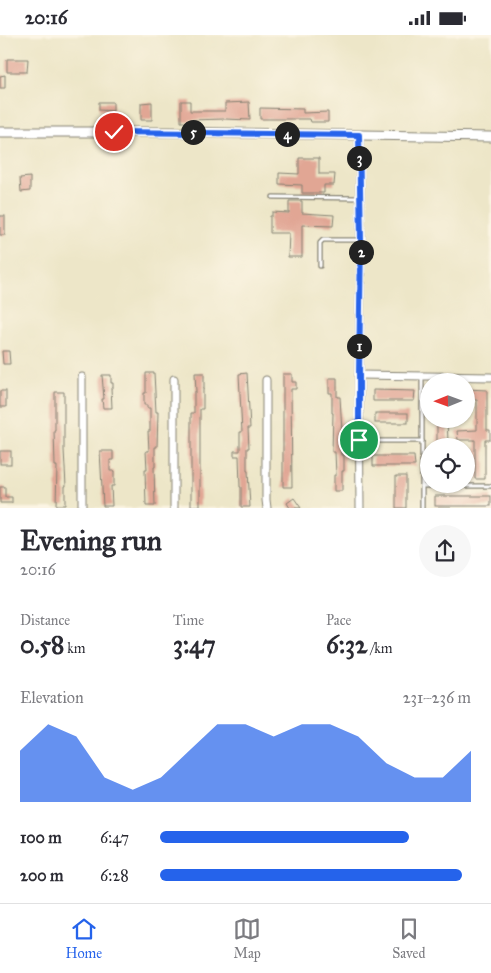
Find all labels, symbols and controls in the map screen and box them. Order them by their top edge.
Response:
text: 20:16 [25,6,67,29]
pin [93,111,135,153]
icon: check [100,118,128,146]
pin: 5 [180,119,206,145]
pin: 4 [274,121,300,147]
text: 5 [190,124,197,141]
text: 4 [284,126,291,143]
pin: 3 [346,145,372,171]
text: 3 [357,150,362,167]
pin: 2 [348,239,374,265]
text: 2 [358,244,365,261]
pin: 1 [346,333,372,359]
text: 1 [357,338,362,355]
north arrow [420,373,475,427]
map controls [420,373,475,493]
pin [338,419,380,461]
icon: arrive [345,426,373,454]
button: locate [420,438,475,493]
text: Evening run [20,523,162,558]
button: share [419,525,471,577]
text: 20:16 [20,560,56,579]
text: Distance [20,612,70,629]
text: Time [173,612,204,629]
text: Pace [326,612,351,629]
text: 0.58 [20,629,64,660]
text: 3:47 [173,629,215,660]
text: 6:32 [326,629,367,660]
text: km [64,640,86,657]
text: /km [367,640,393,657]
text: Elevation [20,688,84,707]
text: 231–236 m [403,688,471,707]
text: 100 m [20,828,62,847]
text: 6:47 [100,828,129,847]
text: 200 m [20,866,63,885]
text: 6:28 [100,866,129,885]
tab: Home [66,915,102,962]
tab: Map [233,915,261,962]
tab: Saved [392,915,425,962]

